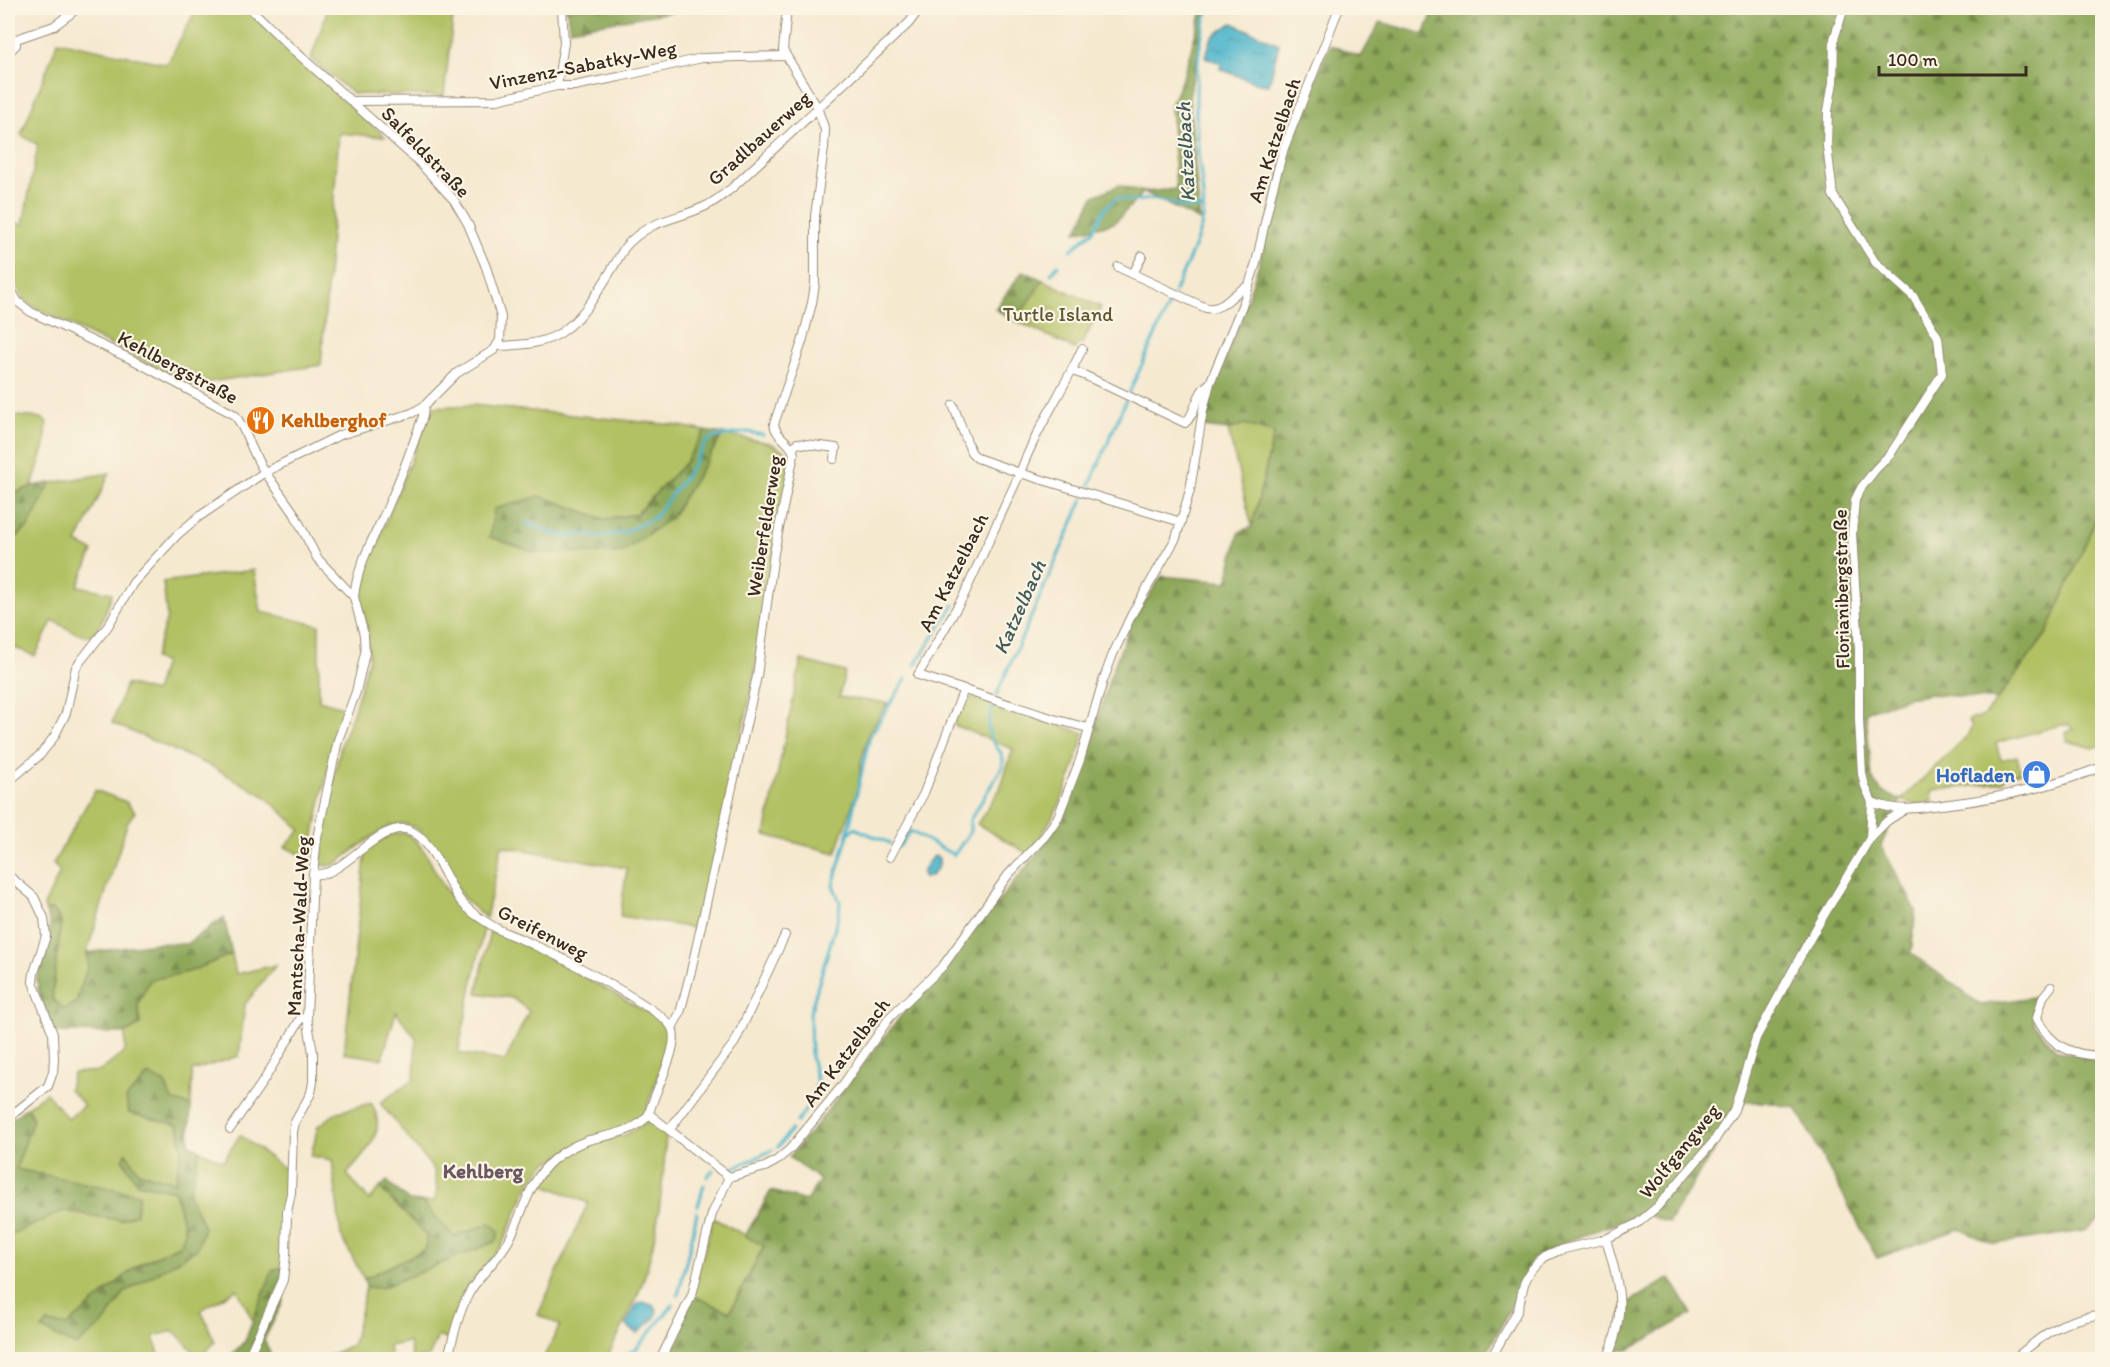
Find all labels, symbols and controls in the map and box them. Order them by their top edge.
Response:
street label: Vinzenz-Sabatky-Weg [487,35,679,95]
scale bar [1879,39,2026,77]
text: 100 m [1888,49,1938,71]
street label: Am Katzelbach [1242,74,1306,206]
street label: Gradlbauerweg [703,85,816,191]
street label: Salfeldstraße [377,101,475,203]
water label: Katzelbach [1170,101,1200,203]
park label: Turtle Island [1003,302,1113,326]
street label: Kehlbergstraße [114,325,242,409]
restaurant icon: Kehlberghof [244,404,276,436]
place label: Kehlberghof [281,408,386,433]
street label: Weiberfelderweg [741,453,787,598]
street label: Am Katzelbach [913,508,993,635]
street label: Florianibergstraße [1828,509,1854,669]
water label: Katzelbach [987,555,1051,658]
shop icon: Hofladen [2020,759,2052,791]
place label: Hofladen [1936,763,2016,787]
street label: Mantscha-Wald-Weg [281,834,315,1017]
street label: Greifenweg [494,899,593,965]
street label: Am Katzelbach [797,993,895,1111]
street label: Wolfgangweg [1634,1098,1725,1203]
district label: Kehlberg [443,1158,524,1184]

